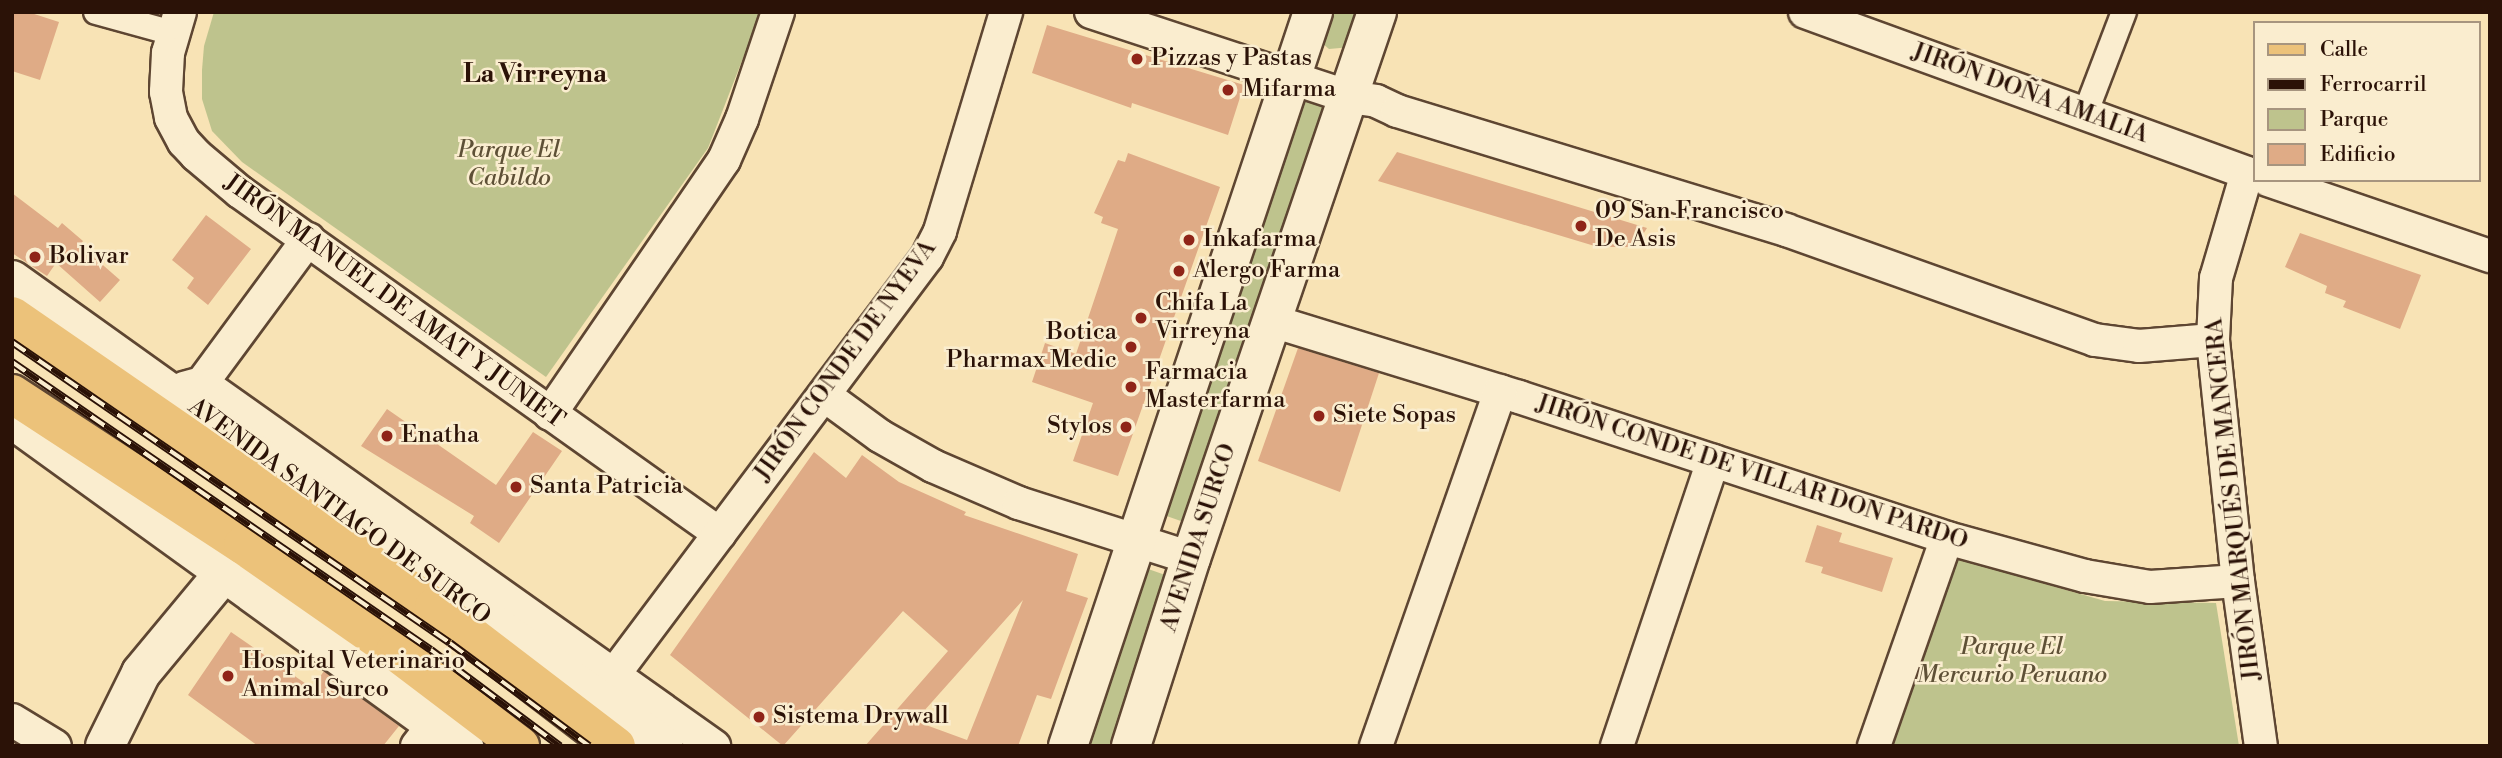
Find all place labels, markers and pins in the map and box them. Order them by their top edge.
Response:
place label: Pizzas y Pastas [1151,45,1312,73]
marker: Pizzas y Pastas [1129,51,1145,67]
place label: Mifarma [1242,76,1336,104]
marker: Mifarma [1220,82,1236,98]
place label: 09 San Francisco De Asis [1595,198,1784,254]
marker: 09 San Francisco De Asis [1573,218,1589,234]
place label: Inkafarma [1203,226,1317,254]
marker: Inkafarma [1181,232,1197,248]
place label: Bolivar [49,243,129,271]
marker: Bolivar [27,249,43,265]
place label: Alergo Farma [1193,257,1340,285]
marker: Alergo Farma [1171,263,1187,279]
place label: Chifa La Virreyna [1155,290,1250,346]
marker: Chifa La Virreyna [1133,310,1149,326]
place label: Botica Pharmax Medic [946,319,1117,375]
marker: Botica Pharmax Medic [1123,339,1139,355]
place label: Farmacia Masterfarma [1145,359,1285,415]
marker: Farmacia Masterfarma [1123,379,1139,395]
place label: Siete Sopas [1333,402,1456,430]
marker: Siete Sopas [1311,408,1327,424]
place label: Stylos [1047,413,1112,441]
marker: Stylos [1118,419,1134,435]
place label: Enatha [401,422,479,450]
marker: Enatha [379,428,395,444]
place label: Santa Patricia [530,473,683,501]
marker: Santa Patricia [508,479,524,495]
place label: Hospital Veterinario Animal Surco [242,648,465,704]
marker: Hospital Veterinario Animal Surco [220,668,236,684]
place label: Sistema Drywall [773,703,948,731]
marker: Sistema Drywall [751,709,767,725]

